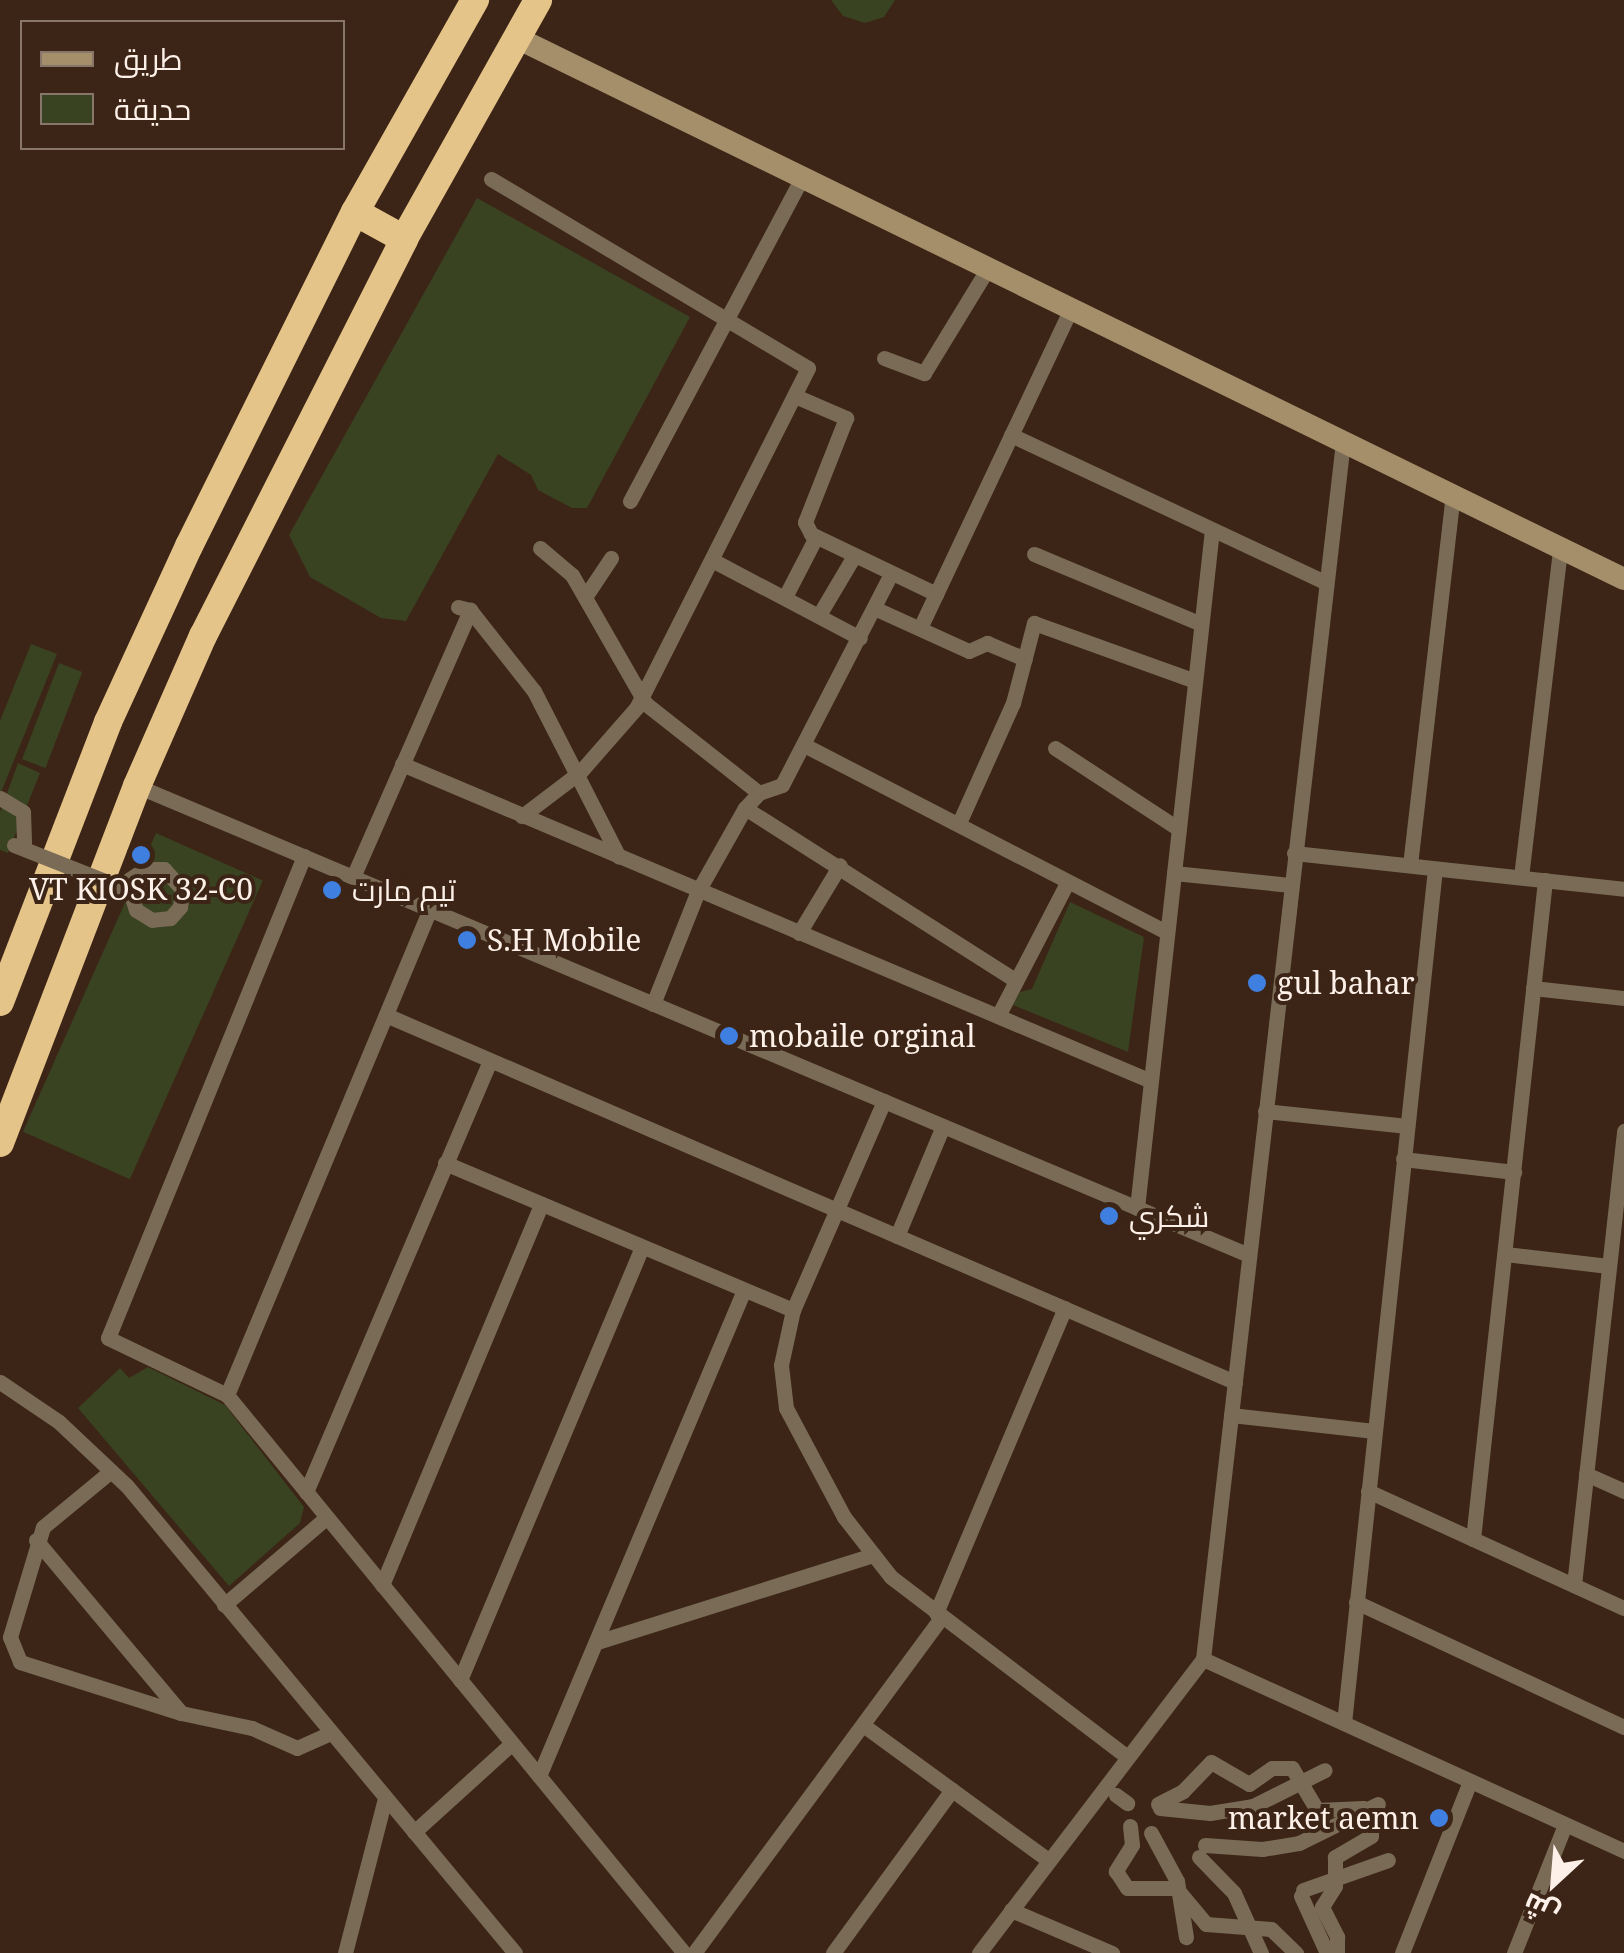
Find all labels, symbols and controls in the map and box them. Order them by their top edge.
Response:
legend [20,20,345,150]
text: طريق [114,38,183,79]
text: حديقة [114,88,191,129]
marker: VT KIOSK 32-C0 [130,844,152,866]
place label: VT KIOSK 32-C0 [29,871,253,907]
place label: تیم مارت [352,872,456,908]
marker: تیم مارت [321,879,343,901]
place label: S.H Mobile [487,922,641,958]
marker: S.H Mobile [456,929,478,951]
place label: gul bahar [1277,965,1415,1001]
marker: gul bahar [1246,972,1268,994]
place label: mobaile orginal [749,1018,975,1054]
marker: mobaile orginal [718,1025,740,1047]
place label: شكري [1129,1198,1209,1234]
marker: شكري [1098,1205,1120,1227]
place label: market aemn [1228,1800,1419,1836]
marker: market aemn [1428,1807,1450,1829]
north arrow [1504,1833,1604,1933]
text: ش [1516,1885,1565,1935]

